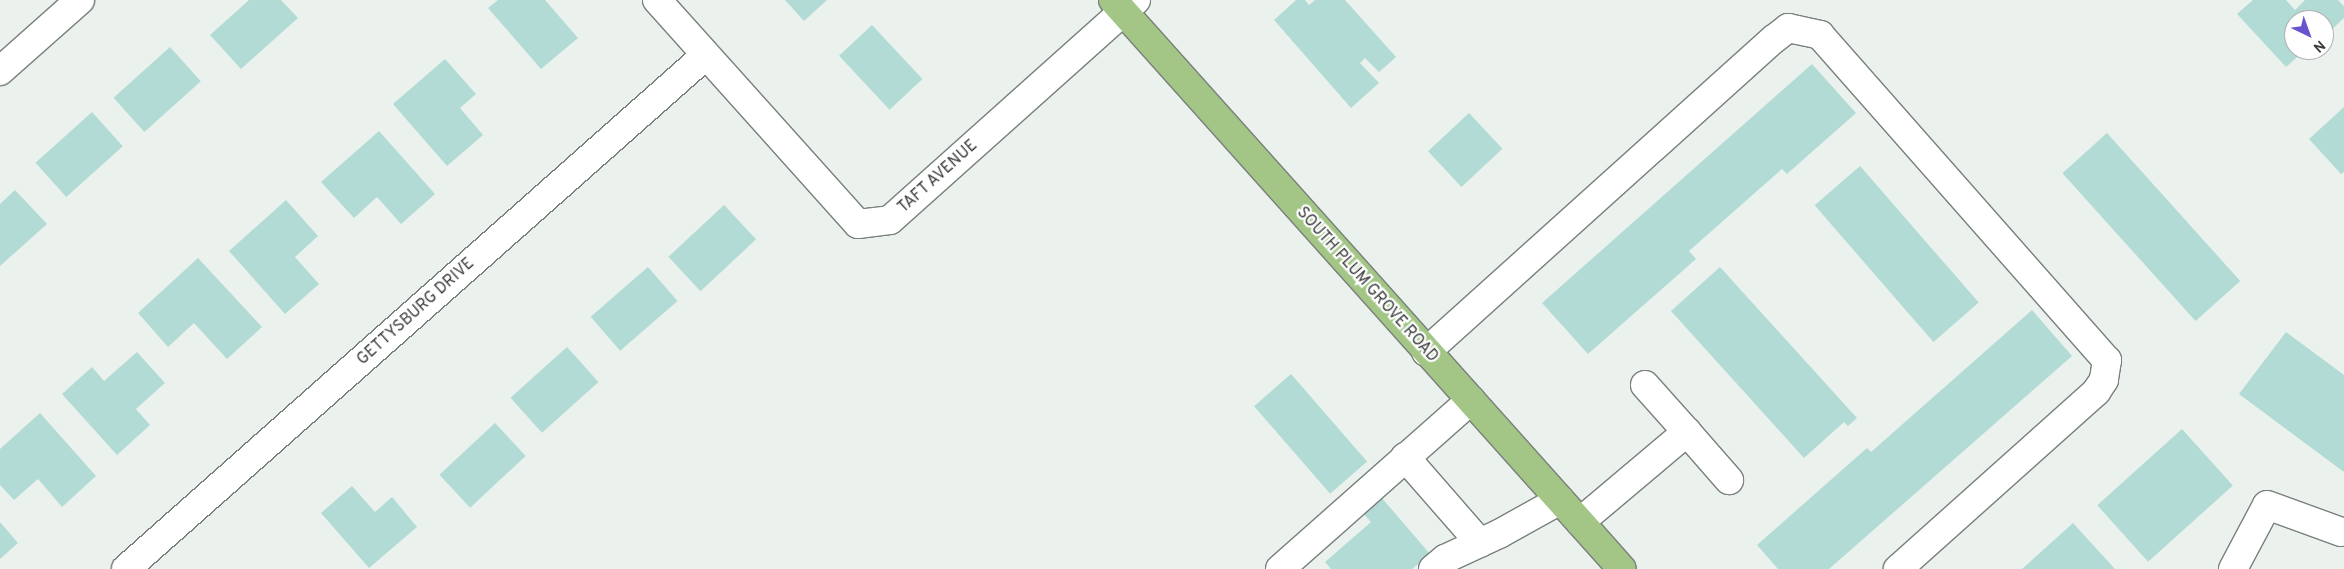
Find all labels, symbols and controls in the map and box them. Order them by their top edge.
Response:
north arrow [2284,10,2334,60]
text: N [2309,36,2328,55]
street label: TAFT AVENUE [894,136,982,218]
street label: SOUTH PLUM GROVE ROAD [1292,203,1442,367]
street label: GETTYSBURG DRIVE [353,254,479,370]

